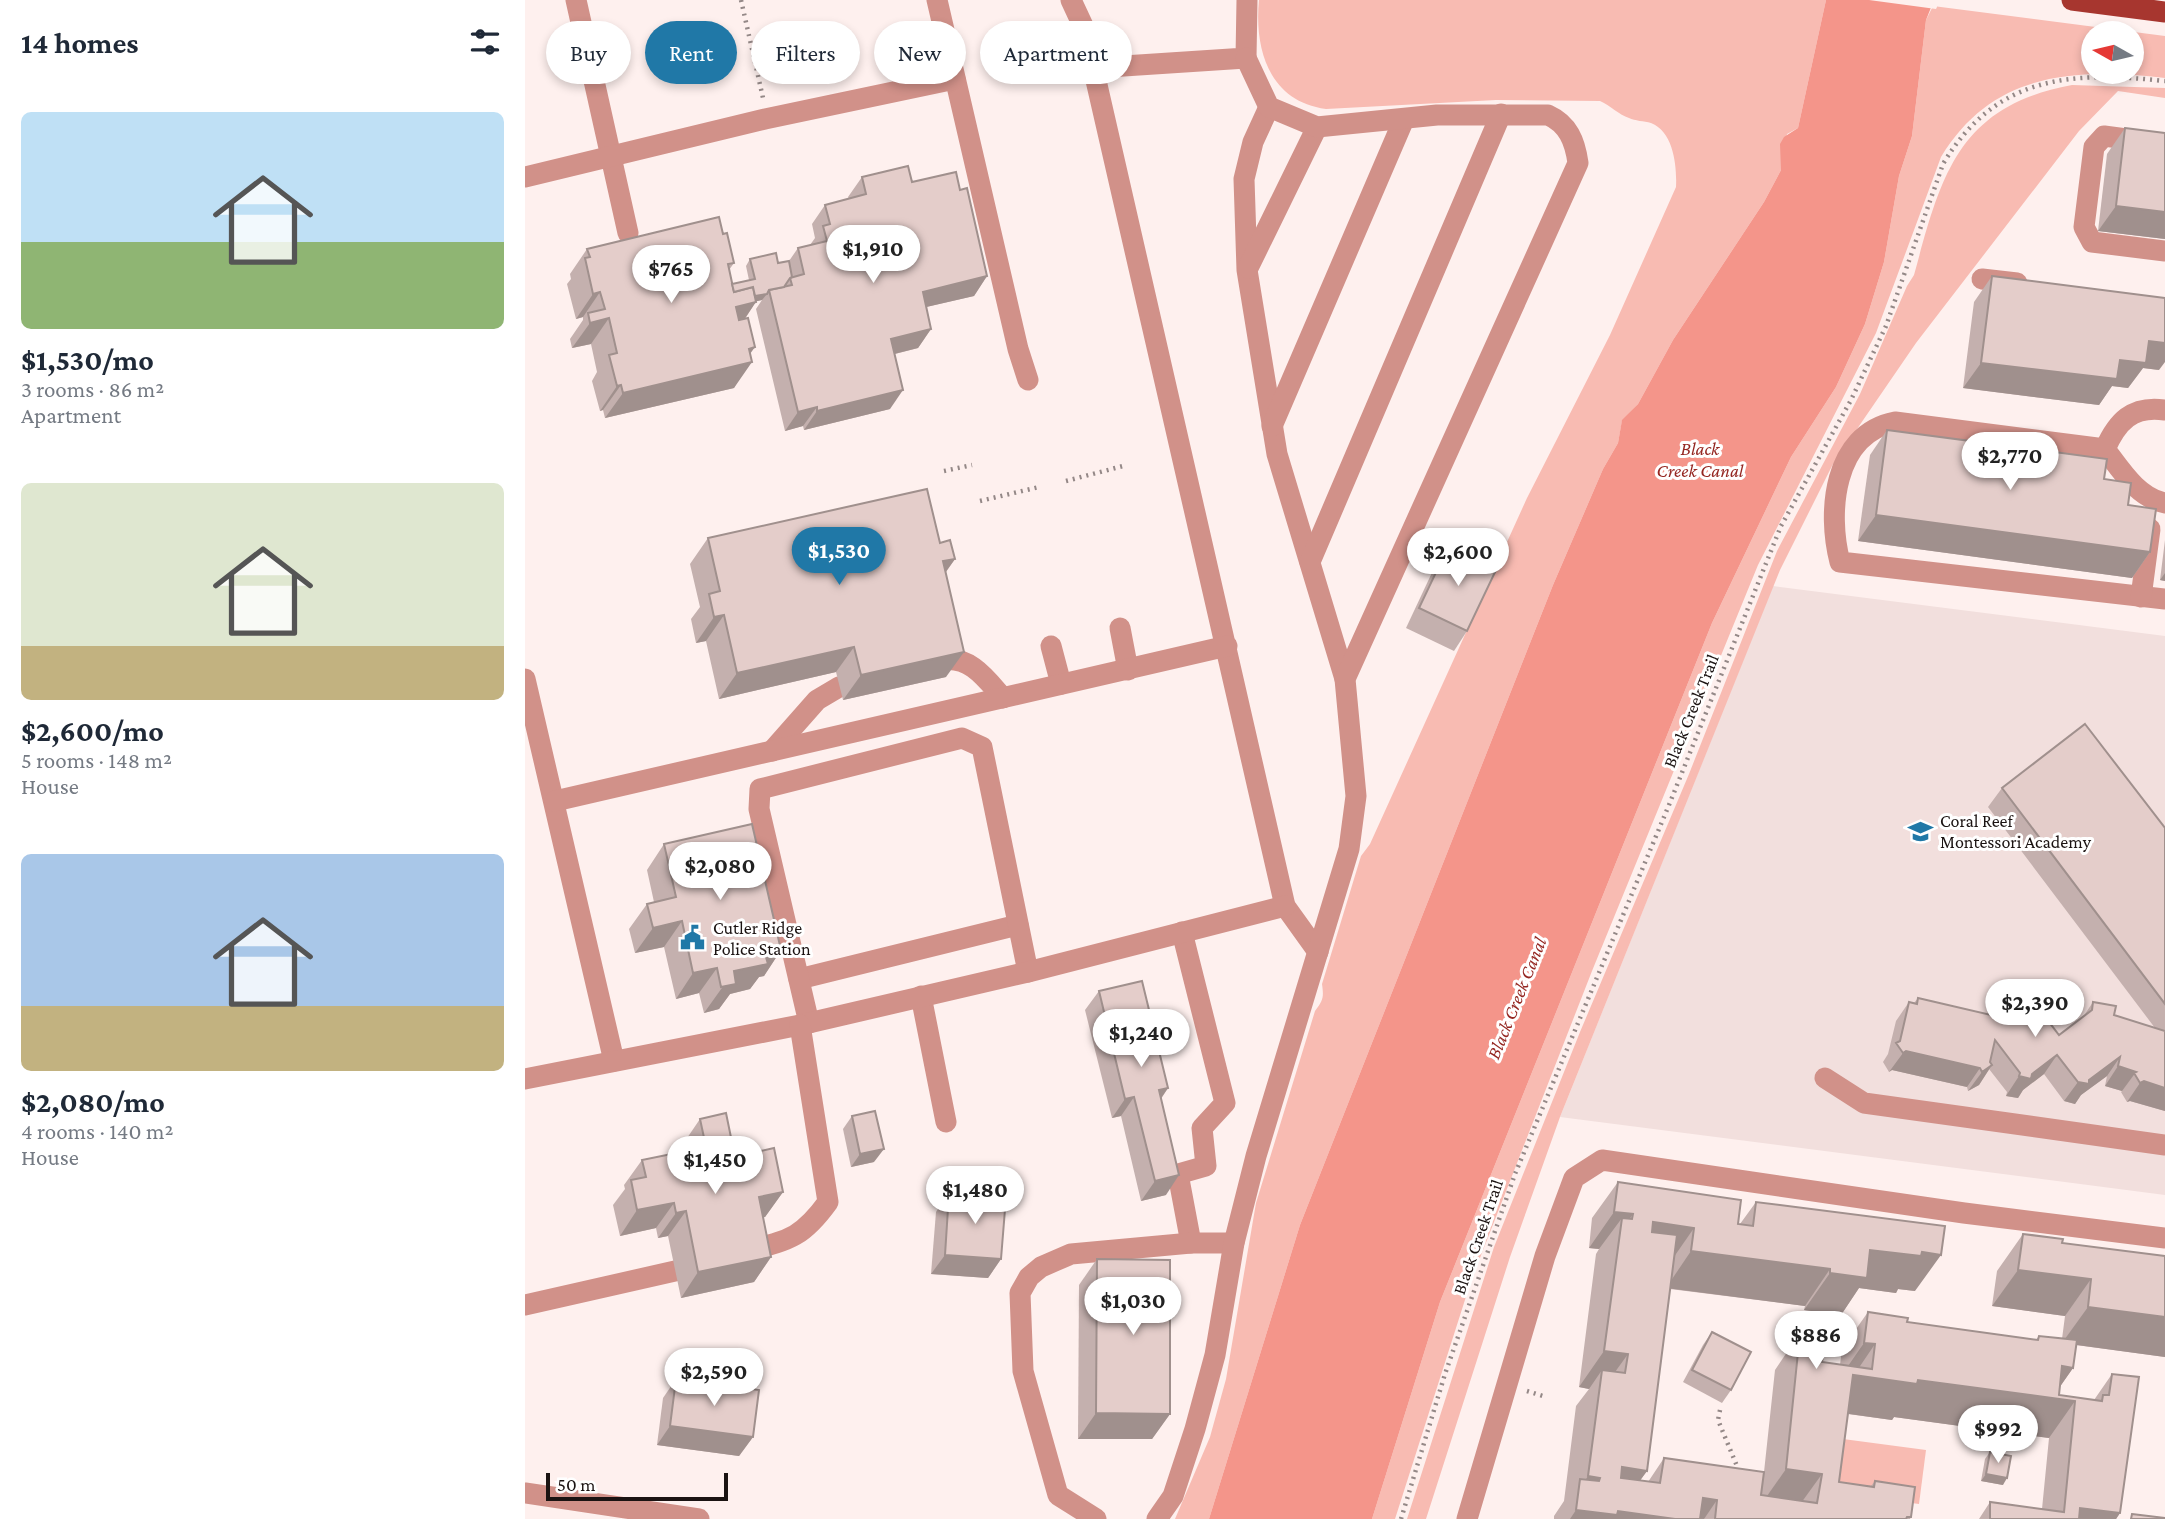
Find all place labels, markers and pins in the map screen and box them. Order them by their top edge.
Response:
pin: $1,910 [816,226,930,285]
pin: $765 [630,246,712,305]
pin: $2,770 [1953,433,2067,492]
pin: $1,530 [782,528,896,587]
pin: $2,600 [1401,528,1515,588]
place label: Coral Reef Montessori Academy [1940,811,2092,852]
school or university icon: Coral Reef Montessori Academy [1906,817,1934,845]
pin: $2,080 [663,842,777,902]
place label: Cutler Ridge Police Station [713,918,811,959]
public building icon: Cutler Ridge Police Station [679,924,707,952]
pin: $2,390 [1978,979,2092,1039]
pin: $1,240 [1084,1010,1198,1069]
pin: $1,450 [658,1136,772,1196]
pin: $1,480 [918,1166,1032,1226]
pin: $1,030 [1076,1278,1190,1337]
pin: $886 [1775,1312,1857,1371]
pin: $2,590 [657,1348,771,1408]
pin: $992 [1957,1406,2039,1465]

